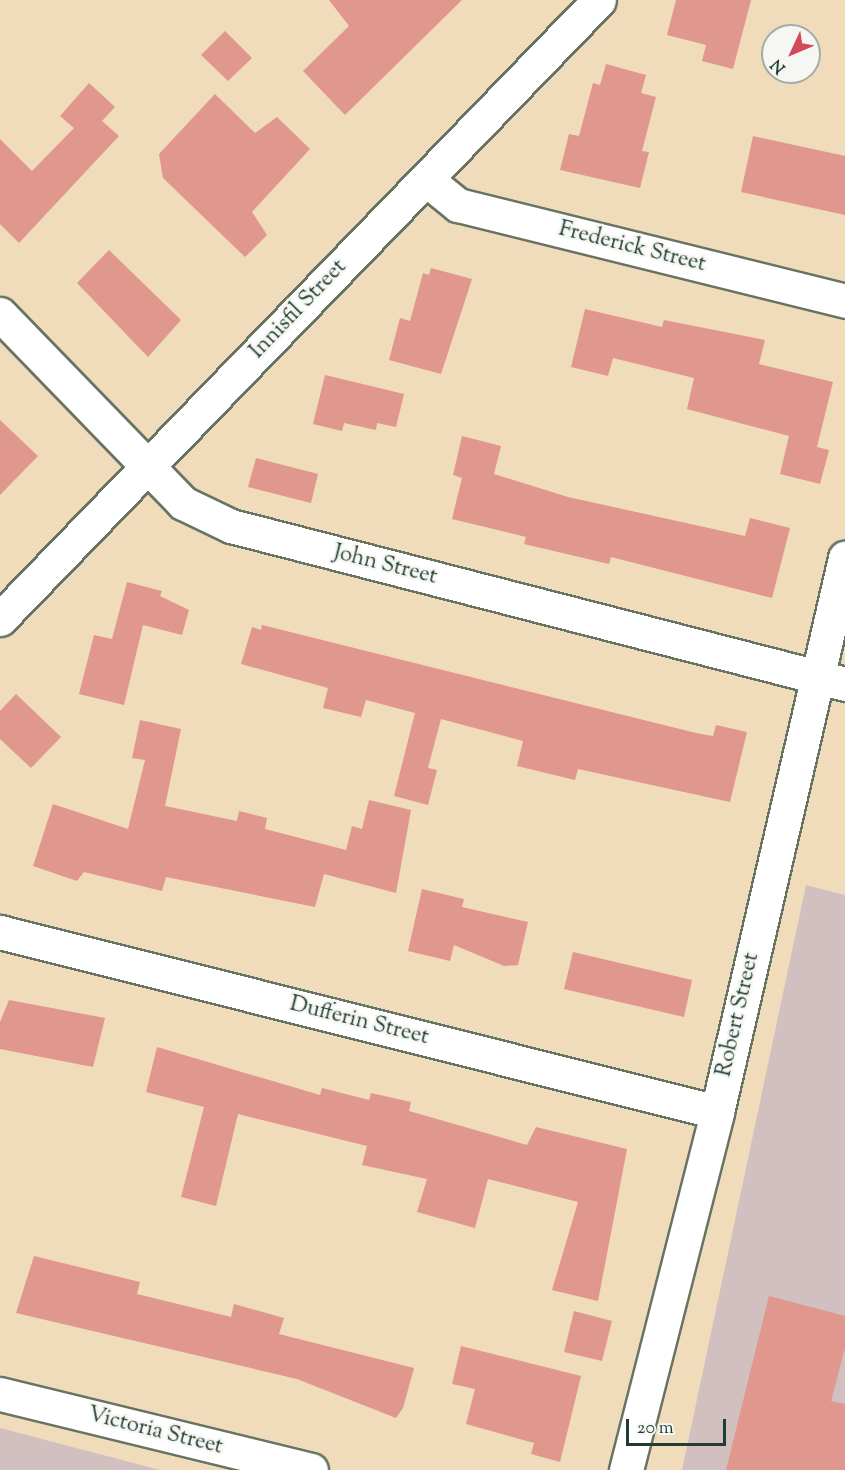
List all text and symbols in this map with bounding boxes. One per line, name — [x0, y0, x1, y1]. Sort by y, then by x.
north arrow — [761, 24, 821, 84]
text: N — [766, 53, 792, 78]
street label: Frederick Street — [556, 217, 708, 279]
street label: Innisfil Street — [245, 255, 353, 365]
street label: John Street — [331, 540, 439, 592]
street label: Robert Street — [712, 950, 766, 1080]
street label: Dufferin Street — [287, 992, 431, 1052]
street label: Victoria Street — [85, 1402, 225, 1462]
scale bar — [629, 1407, 730, 1445]
text: 20 m — [637, 1416, 674, 1442]

